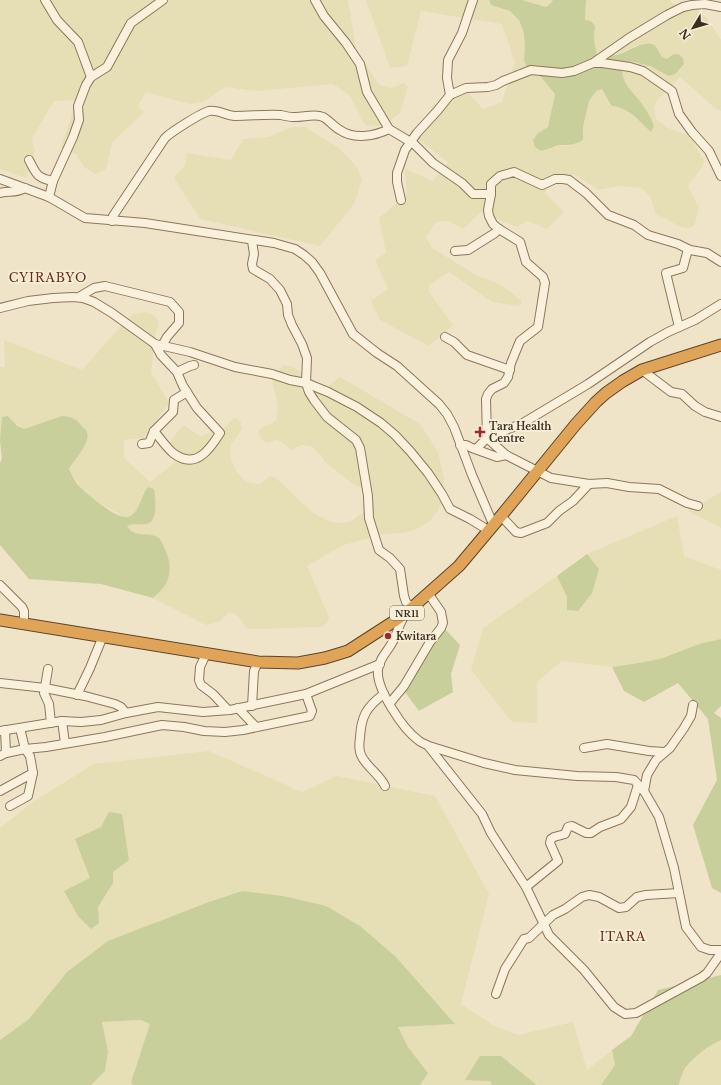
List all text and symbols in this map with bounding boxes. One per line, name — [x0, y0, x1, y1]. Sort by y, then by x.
north arrow — [673, 8, 713, 48]
text: N — [676, 25, 694, 43]
district label: CYIRABYO — [9, 270, 87, 285]
place label: Tara Health Centre — [489, 420, 552, 445]
marker: Tara Health Centre — [474, 426, 486, 438]
road number: NR11 — [390, 606, 424, 620]
place label: Kwitara — [396, 630, 437, 643]
marker: Kwitara — [383, 631, 393, 641]
district label: ITARA — [600, 929, 646, 944]

